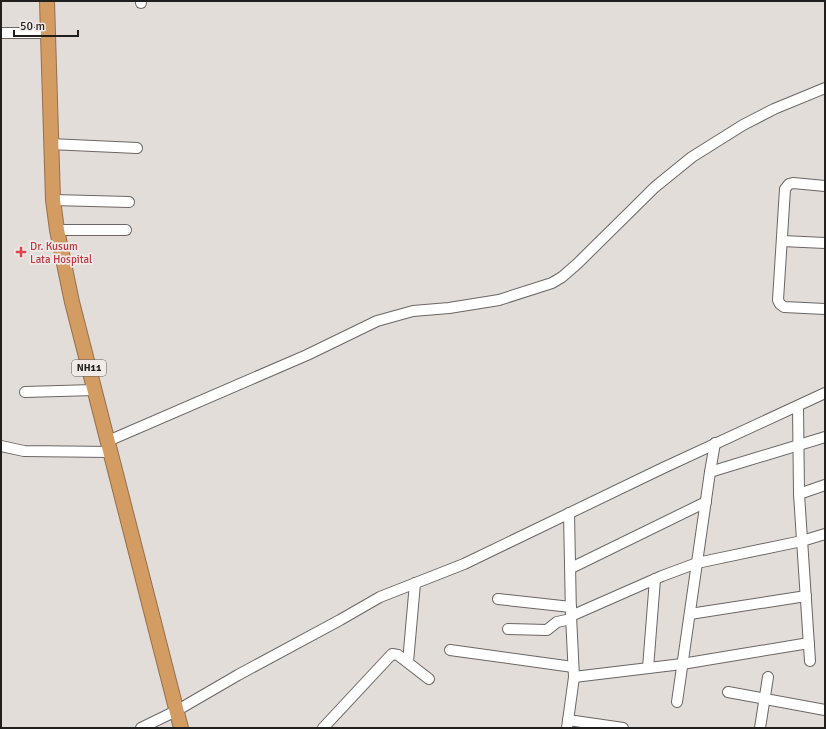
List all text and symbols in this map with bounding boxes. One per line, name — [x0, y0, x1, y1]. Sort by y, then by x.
scale bar — [14, 12, 78, 38]
text: 50 m — [20, 19, 45, 34]
place label: Dr. Kusum Lata Hospital — [30, 240, 92, 266]
marker: Dr. Kusum Lata Hospital — [15, 246, 27, 258]
road number: NH11 — [72, 360, 106, 376]

